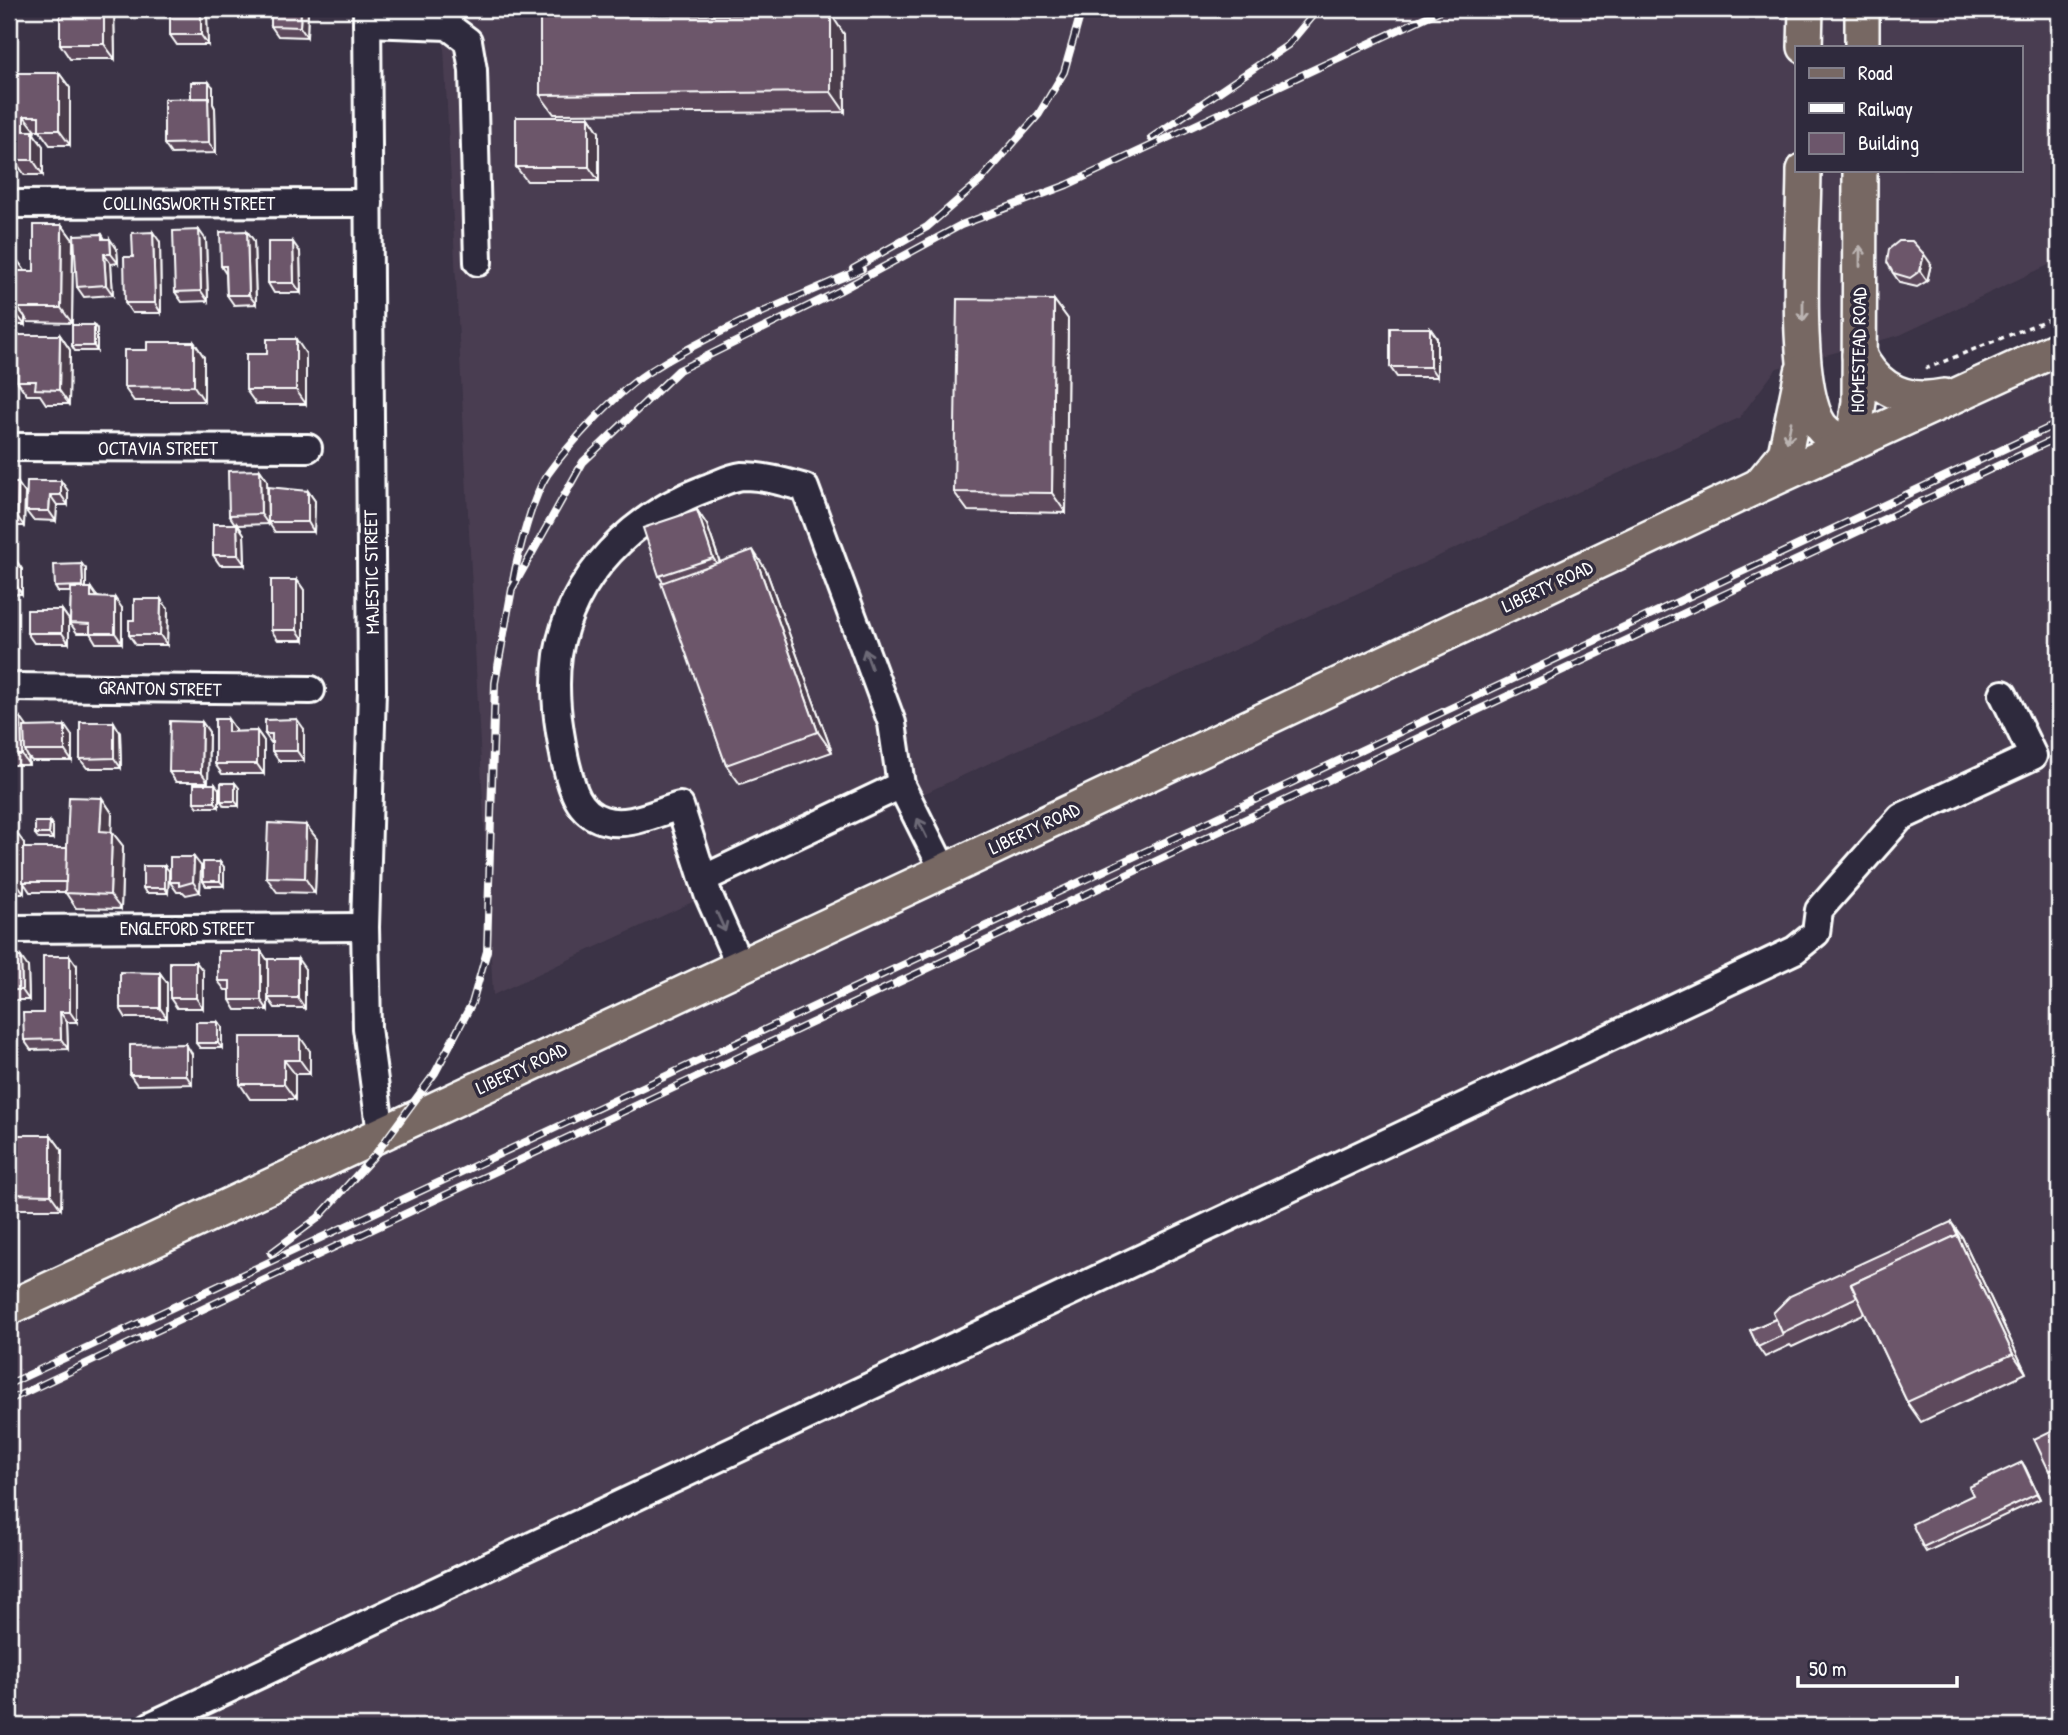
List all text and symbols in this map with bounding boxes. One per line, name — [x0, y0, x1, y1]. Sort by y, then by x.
legend — [1795, 46, 2022, 172]
text: Road — [1858, 58, 1892, 87]
text: Railway — [1858, 94, 1913, 123]
text: Building — [1858, 128, 1919, 157]
street label: COLLINGSWORTH STREET — [103, 190, 276, 216]
one-way arrow — [1853, 245, 1867, 268]
street label: HOMESTEAD ROAD — [1844, 287, 1872, 413]
one-way arrow — [1796, 300, 1810, 323]
one-way arrow — [1781, 420, 1795, 443]
street label: OCTAVIA STREET — [98, 435, 219, 461]
street label: MAJESTIC STREET — [357, 508, 385, 635]
street label: LIBERTY ROAD — [1497, 554, 1597, 618]
one-way arrow — [861, 648, 873, 670]
street label: GRANTON STREET — [98, 674, 223, 702]
street label: LIBERTY ROAD — [984, 796, 1084, 860]
one-way arrow — [915, 818, 929, 839]
one-way arrow — [715, 911, 728, 933]
street label: ENGLEFORD STREET — [120, 915, 255, 941]
street label: LIBERTY ROAD — [471, 1036, 571, 1100]
scale bar — [1798, 1644, 1958, 1688]
text: 50 m — [1809, 1654, 1846, 1683]

